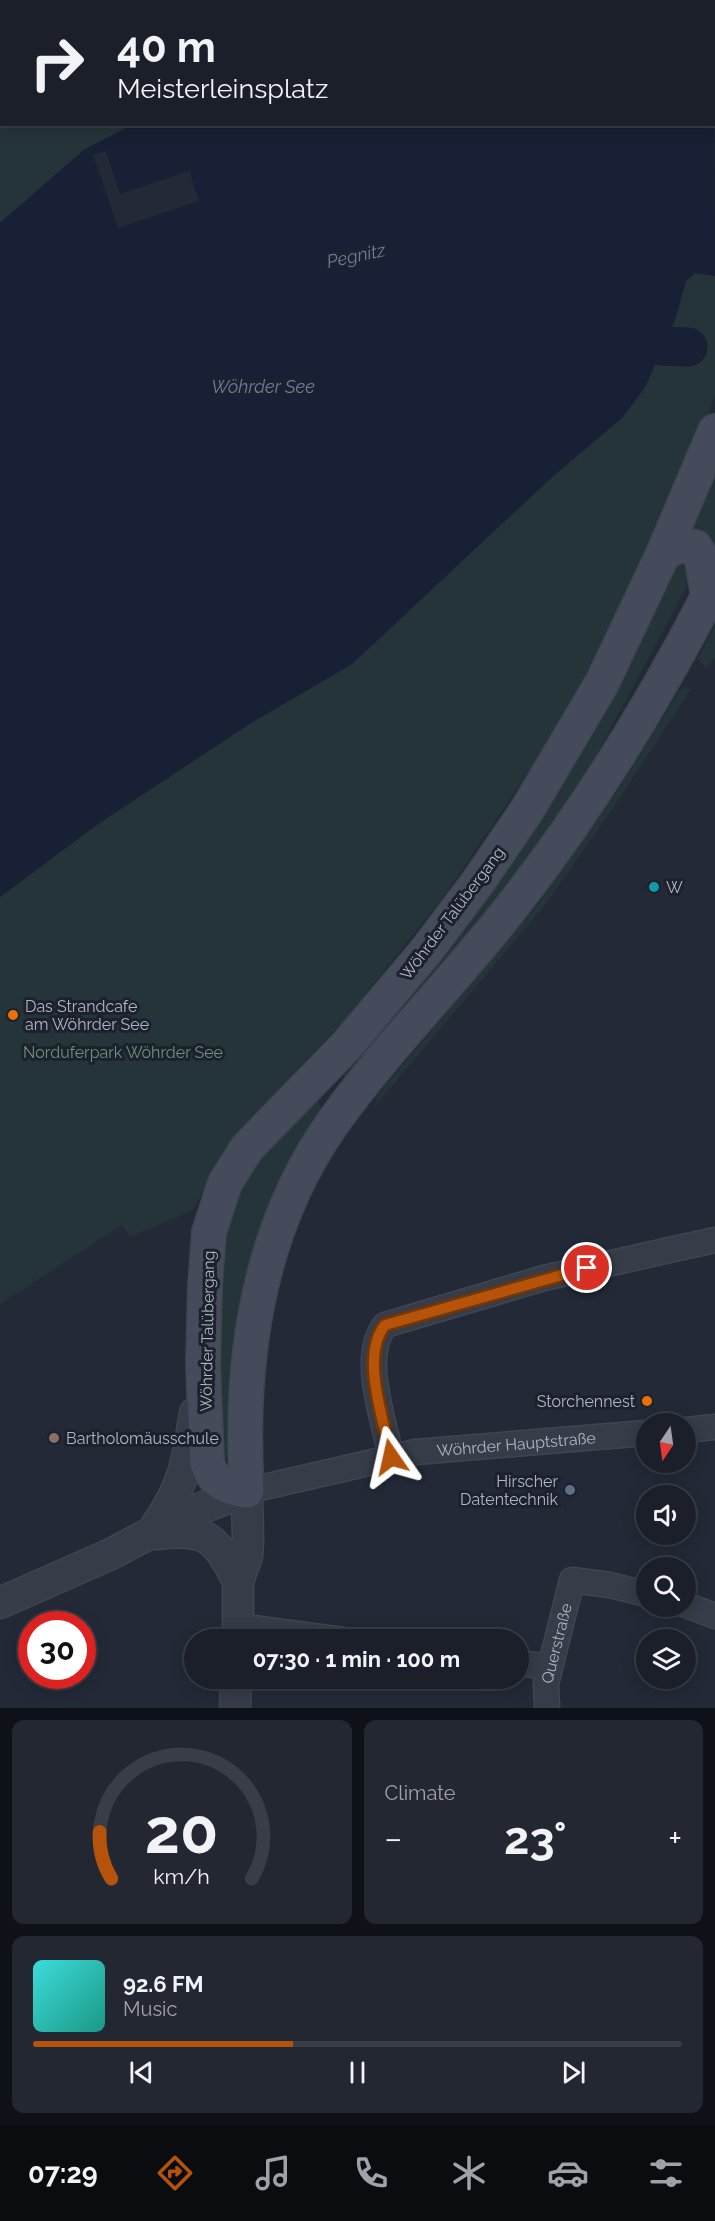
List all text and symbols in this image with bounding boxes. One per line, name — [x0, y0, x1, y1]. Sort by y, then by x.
text: 40 m — [117, 23, 216, 72]
icon: right — [18, 24, 96, 102]
text: Meisterleinsplatz — [117, 73, 328, 104]
water label: Pegnitz — [325, 239, 388, 272]
water label: Wöhrder See — [211, 376, 315, 397]
street label: Wöhrder Talübergang — [396, 843, 509, 983]
place label: W — [666, 878, 683, 897]
marker: W — [647, 880, 661, 894]
place label: Das Strandcafe am Wöhrder See — [25, 997, 149, 1034]
marker: Das Strandcafe am Wöhrder See — [6, 1008, 20, 1022]
park label: Norduferpark Wöhrder See — [23, 1043, 223, 1062]
pin — [561, 1242, 612, 1293]
street label: Wöhrder Talübergang — [197, 1250, 218, 1412]
icon: arrive — [570, 1251, 603, 1284]
place label: Storchennest — [537, 1392, 636, 1411]
marker: Storchennest — [640, 1394, 654, 1408]
north arrow — [636, 1413, 696, 1473]
map controls — [636, 1413, 696, 1689]
position arrow — [359, 1425, 423, 1489]
street label: Wöhrder Hauptstraße — [436, 1428, 596, 1460]
place label: Bartholomäusschule — [66, 1429, 219, 1448]
marker: Bartholomäusschule — [47, 1431, 61, 1445]
place label: Hirscher Datentechnik — [460, 1472, 559, 1509]
marker: Hirscher Datentechnik — [563, 1483, 577, 1497]
button: sound — [636, 1485, 696, 1545]
button: search — [636, 1557, 696, 1617]
street label: Querstraße — [537, 1601, 576, 1686]
speed limit sign: 30 — [18, 1611, 96, 1689]
button: layers — [636, 1629, 696, 1689]
text: 07:30 · 1 min · 100 m — [253, 1646, 460, 1672]
text: Climate — [385, 1781, 456, 1805]
text: 20 — [145, 1794, 218, 1868]
text: 23° — [504, 1812, 567, 1865]
text: − — [385, 1819, 402, 1858]
text: + — [668, 1819, 682, 1858]
text: km/h — [153, 1864, 210, 1889]
text: 92.6 FM — [123, 1971, 204, 1997]
text: Music — [123, 1997, 177, 2021]
icon: previous — [125, 2056, 158, 2089]
icon: pause — [341, 2056, 374, 2089]
icon: next — [557, 2056, 590, 2089]
icon: directions — [154, 2152, 196, 2194]
icon: music — [252, 2152, 294, 2194]
icon: phone — [350, 2152, 392, 2194]
icon: climate — [448, 2152, 490, 2194]
icon: car — [547, 2152, 589, 2194]
icon: filters — [645, 2152, 687, 2194]
text: 07:29 — [28, 2158, 98, 2189]

